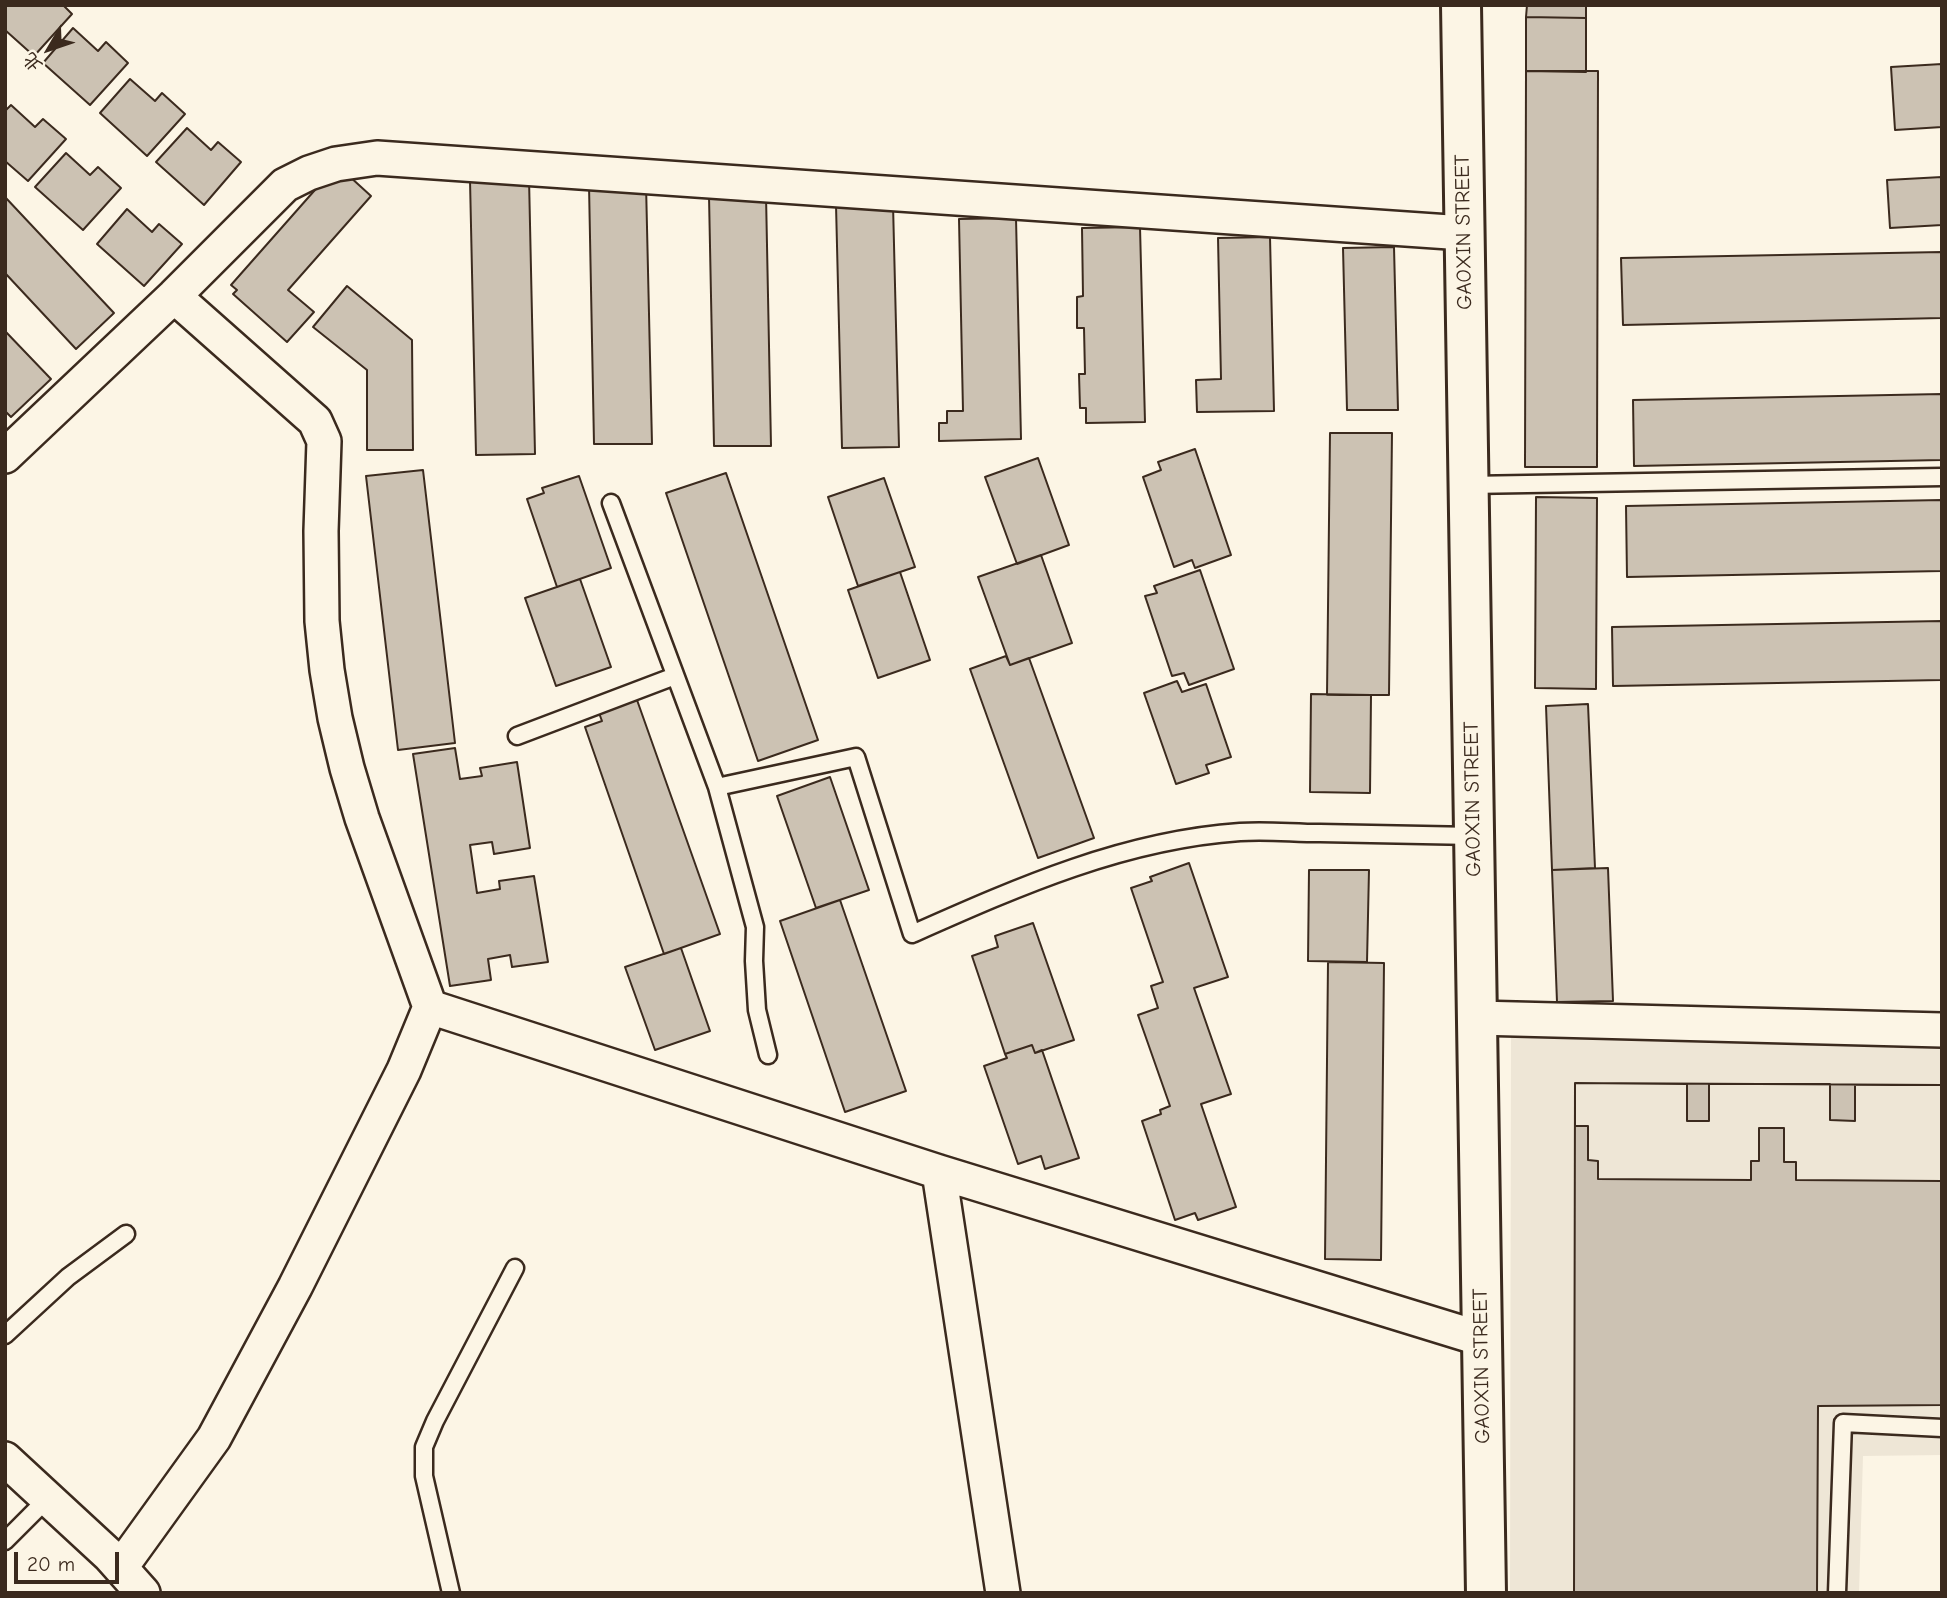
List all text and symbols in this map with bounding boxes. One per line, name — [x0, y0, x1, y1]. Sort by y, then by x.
north arrow — [14, 14, 84, 84]
text: 北 — [18, 48, 47, 77]
street label: GAOXIN STREET — [1450, 154, 1478, 310]
street label: GAOXIN STREET — [1459, 721, 1487, 877]
street label: GAOXIN STREET — [1468, 1288, 1496, 1444]
scale bar — [18, 1538, 122, 1582]
text: 20 m — [27, 1552, 75, 1576]

